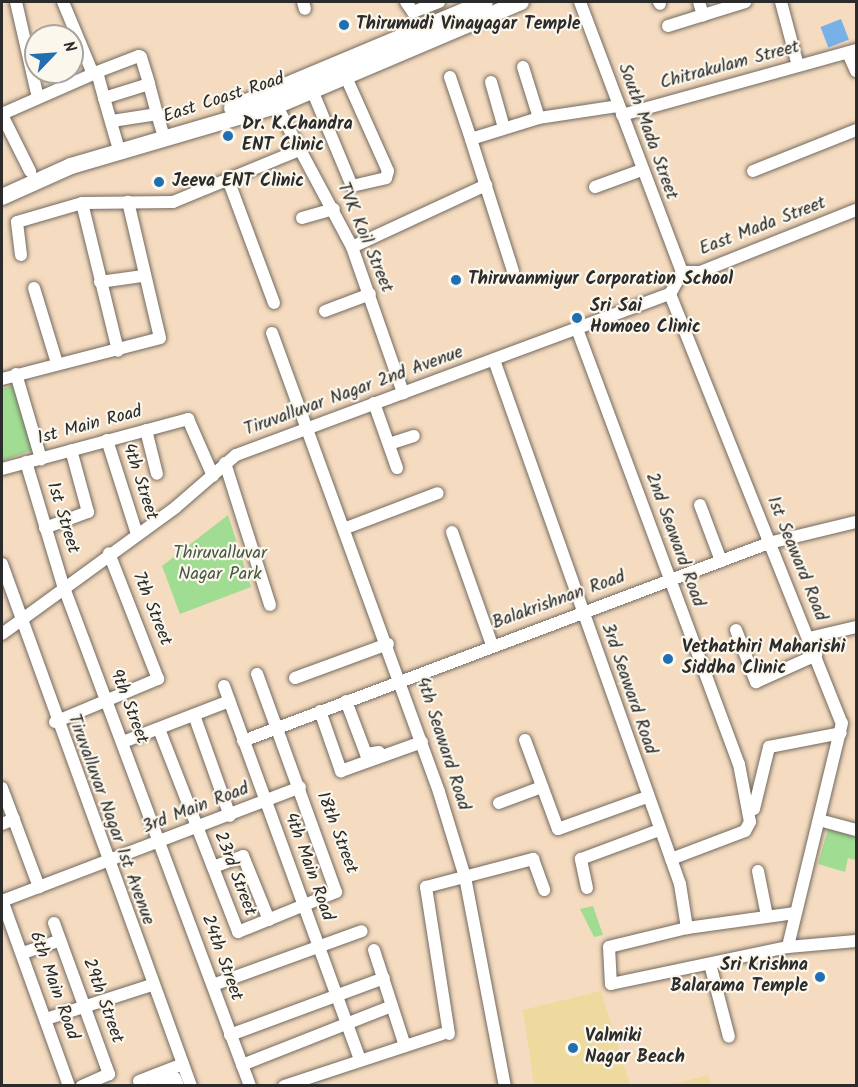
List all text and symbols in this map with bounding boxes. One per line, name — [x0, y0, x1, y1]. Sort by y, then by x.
place label: Thirumudi Vinayagar Temple — [356, 14, 580, 36]
marker: Thirumudi Vinayagar Temple — [337, 18, 351, 32]
north arrow — [24, 24, 84, 84]
text: N — [55, 37, 82, 57]
street label: Chitrakulam Street — [658, 37, 802, 95]
street label: South Mada Street — [612, 61, 682, 203]
street label: East Coast Road — [161, 69, 287, 129]
place label: Dr. K.Chandra ENT Clinic — [242, 115, 353, 158]
marker: Dr. K.Chandra ENT Clinic — [219, 127, 237, 145]
place label: Jeeva ENT Clinic — [172, 171, 304, 193]
marker: Jeeva ENT Clinic — [150, 173, 168, 191]
street label: TVK Koil Street — [331, 180, 397, 296]
street label: East Mada Street — [697, 193, 829, 261]
place label: Thiruvanmiyur Corporation School — [468, 269, 733, 291]
marker: Thiruvanmiyur Corporation School — [449, 273, 463, 287]
place label: Sri Sai Homoeo Clinic — [590, 297, 701, 340]
marker: Sri Sai Homoeo Clinic — [568, 309, 586, 327]
street label: Tiruvalluvar Nagar 2nd Avenue — [242, 342, 466, 442]
street label: 1st Main Road — [35, 402, 145, 450]
street label: 4th Street — [116, 441, 162, 523]
street label: 2nd Seaward Road — [640, 470, 708, 610]
street label: 1st Street — [41, 480, 83, 556]
street label: 1st Seaward Road — [761, 494, 831, 624]
park label: Thiruvalluvar Nagar Park — [173, 544, 267, 586]
street label: Balakrishnan Road — [490, 567, 628, 635]
street label: 7th Street — [126, 569, 176, 649]
street label: 3rd Seaward Road — [595, 621, 661, 757]
place label: Vethathiri Maharishi Siddha Clinic — [682, 638, 845, 680]
marker: Vethathiri Maharishi Siddha Clinic — [659, 650, 677, 668]
street label: 9th Street — [104, 667, 152, 747]
street label: 4th Seaward Road — [410, 675, 474, 813]
street label: Tiruvalluvar Nagar 1st Avenue — [62, 712, 158, 928]
street label: 3rd Main Road — [140, 779, 252, 839]
street label: 18th Street — [311, 789, 361, 877]
street label: 4th Main Road — [278, 810, 338, 924]
street label: 23rd Street — [208, 829, 260, 919]
street label: 24th Street — [195, 912, 247, 1004]
street label: 6th Main Road — [23, 929, 83, 1043]
street label: 29th Street — [77, 956, 127, 1046]
place label: Sri Krishna Balarama Temple — [670, 956, 808, 998]
marker: Sri Krishna Balarama Temple — [813, 970, 827, 984]
place label: Valmiki Nagar Beach — [585, 1027, 685, 1070]
marker: Valmiki Nagar Beach — [566, 1041, 580, 1055]

